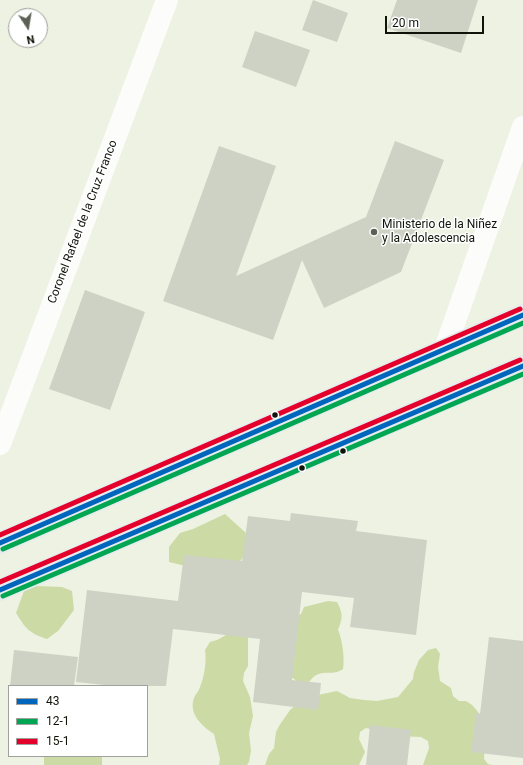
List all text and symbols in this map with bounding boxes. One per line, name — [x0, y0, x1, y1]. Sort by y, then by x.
north arrow — [8, 8, 48, 48]
scale bar — [387, 8, 486, 34]
text: 20 m — [392, 16, 419, 30]
text: N — [25, 32, 36, 46]
street label: Coronel Rafael de la Cruz Franco — [45, 138, 121, 306]
place label: Ministerio de la Niñez y la Adolescencia — [382, 218, 497, 246]
marker: Ministerio de la Niñez y la Adolescencia — [369, 227, 379, 237]
unlabelled marker — [270, 410, 280, 420]
unlabelled marker — [338, 446, 348, 456]
unlabelled marker — [297, 463, 307, 473]
legend — [8, 685, 148, 757]
text: 43 — [46, 694, 60, 708]
text: 12-1 — [46, 714, 70, 728]
text: 15-1 — [46, 734, 70, 748]

